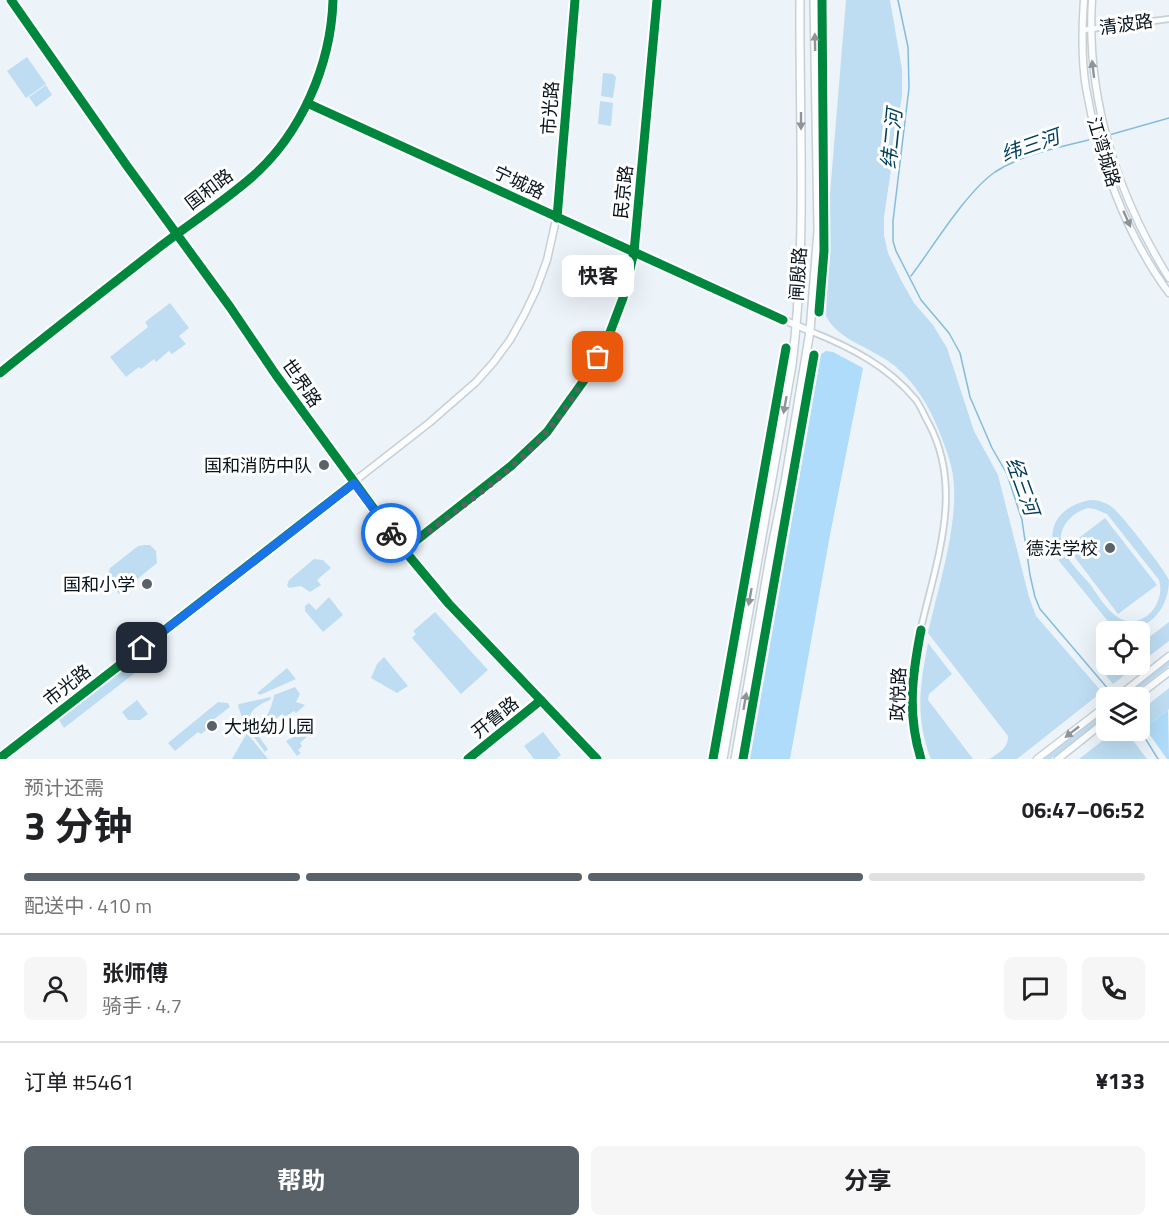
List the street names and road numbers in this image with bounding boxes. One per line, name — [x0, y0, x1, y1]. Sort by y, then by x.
street label: 清波路 — [1097, 7, 1155, 41]
street label: 市光路 — [535, 80, 565, 136]
street label: 江湾城路 — [1081, 114, 1127, 190]
street label: 宁城路 — [489, 158, 549, 206]
street label: 国和路 — [179, 162, 239, 216]
street label: 民京路 — [607, 164, 639, 220]
street label: 闸殷路 — [783, 246, 813, 302]
street label: 世界路 — [275, 353, 329, 413]
street label: 市光路 — [37, 658, 97, 712]
street label: 政悦路 — [884, 667, 912, 721]
street label: 开鲁路 — [466, 690, 524, 744]

